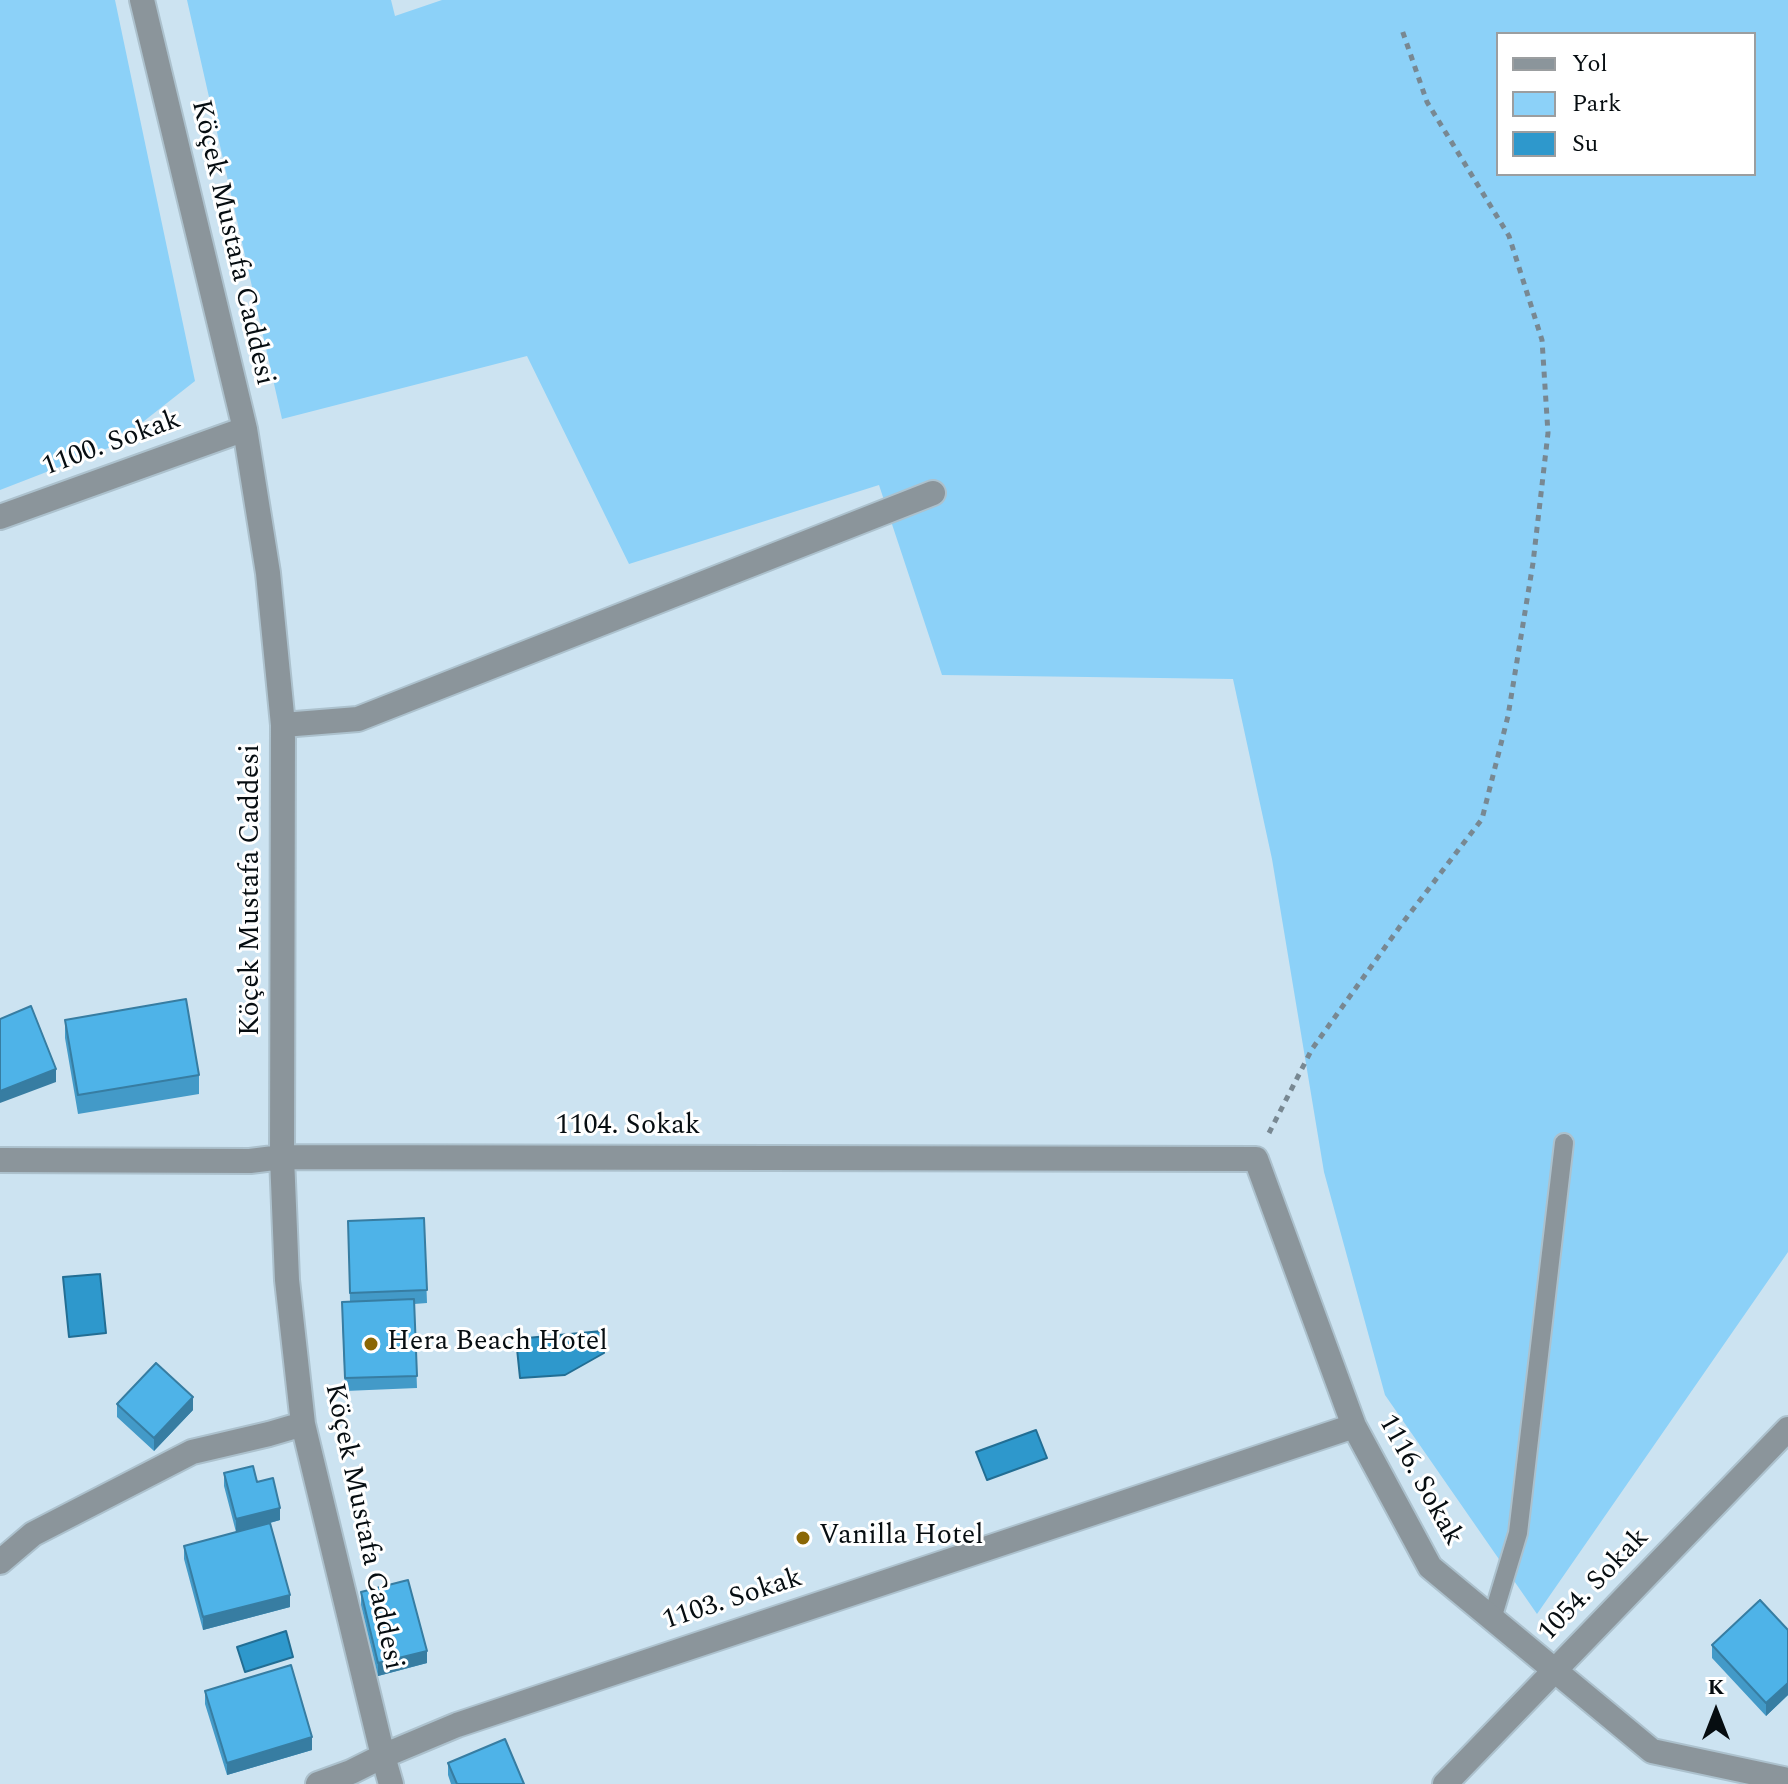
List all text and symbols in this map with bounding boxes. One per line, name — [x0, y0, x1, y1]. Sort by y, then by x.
legend — [1496, 32, 1756, 176]
text: Yol — [1572, 46, 1608, 82]
text: Park — [1572, 86, 1622, 122]
street label: Köçek Mustafa Caddesi — [182, 97, 280, 389]
text: Su — [1572, 126, 1598, 162]
street label: 1100. Sokak — [38, 404, 186, 486]
street label: Köçek Mustafa Caddesi — [236, 744, 270, 1036]
street label: 1104. Sokak — [556, 1111, 700, 1145]
place label: Hera Beach Hotel — [387, 1327, 608, 1361]
marker: Hera Beach Hotel — [362, 1335, 380, 1353]
street label: Köçek Mustafa Caddesi — [315, 1381, 409, 1673]
street label: 1116. Sokak — [1369, 1409, 1469, 1553]
place label: Vanilla Hotel — [819, 1521, 984, 1555]
street label: 1054. Sokak — [1533, 1522, 1657, 1650]
marker: Vanilla Hotel — [794, 1529, 812, 1547]
street label: 1103. Sokak — [659, 1563, 807, 1639]
text: K — [1707, 1671, 1725, 1704]
north arrow — [1676, 1672, 1756, 1752]

